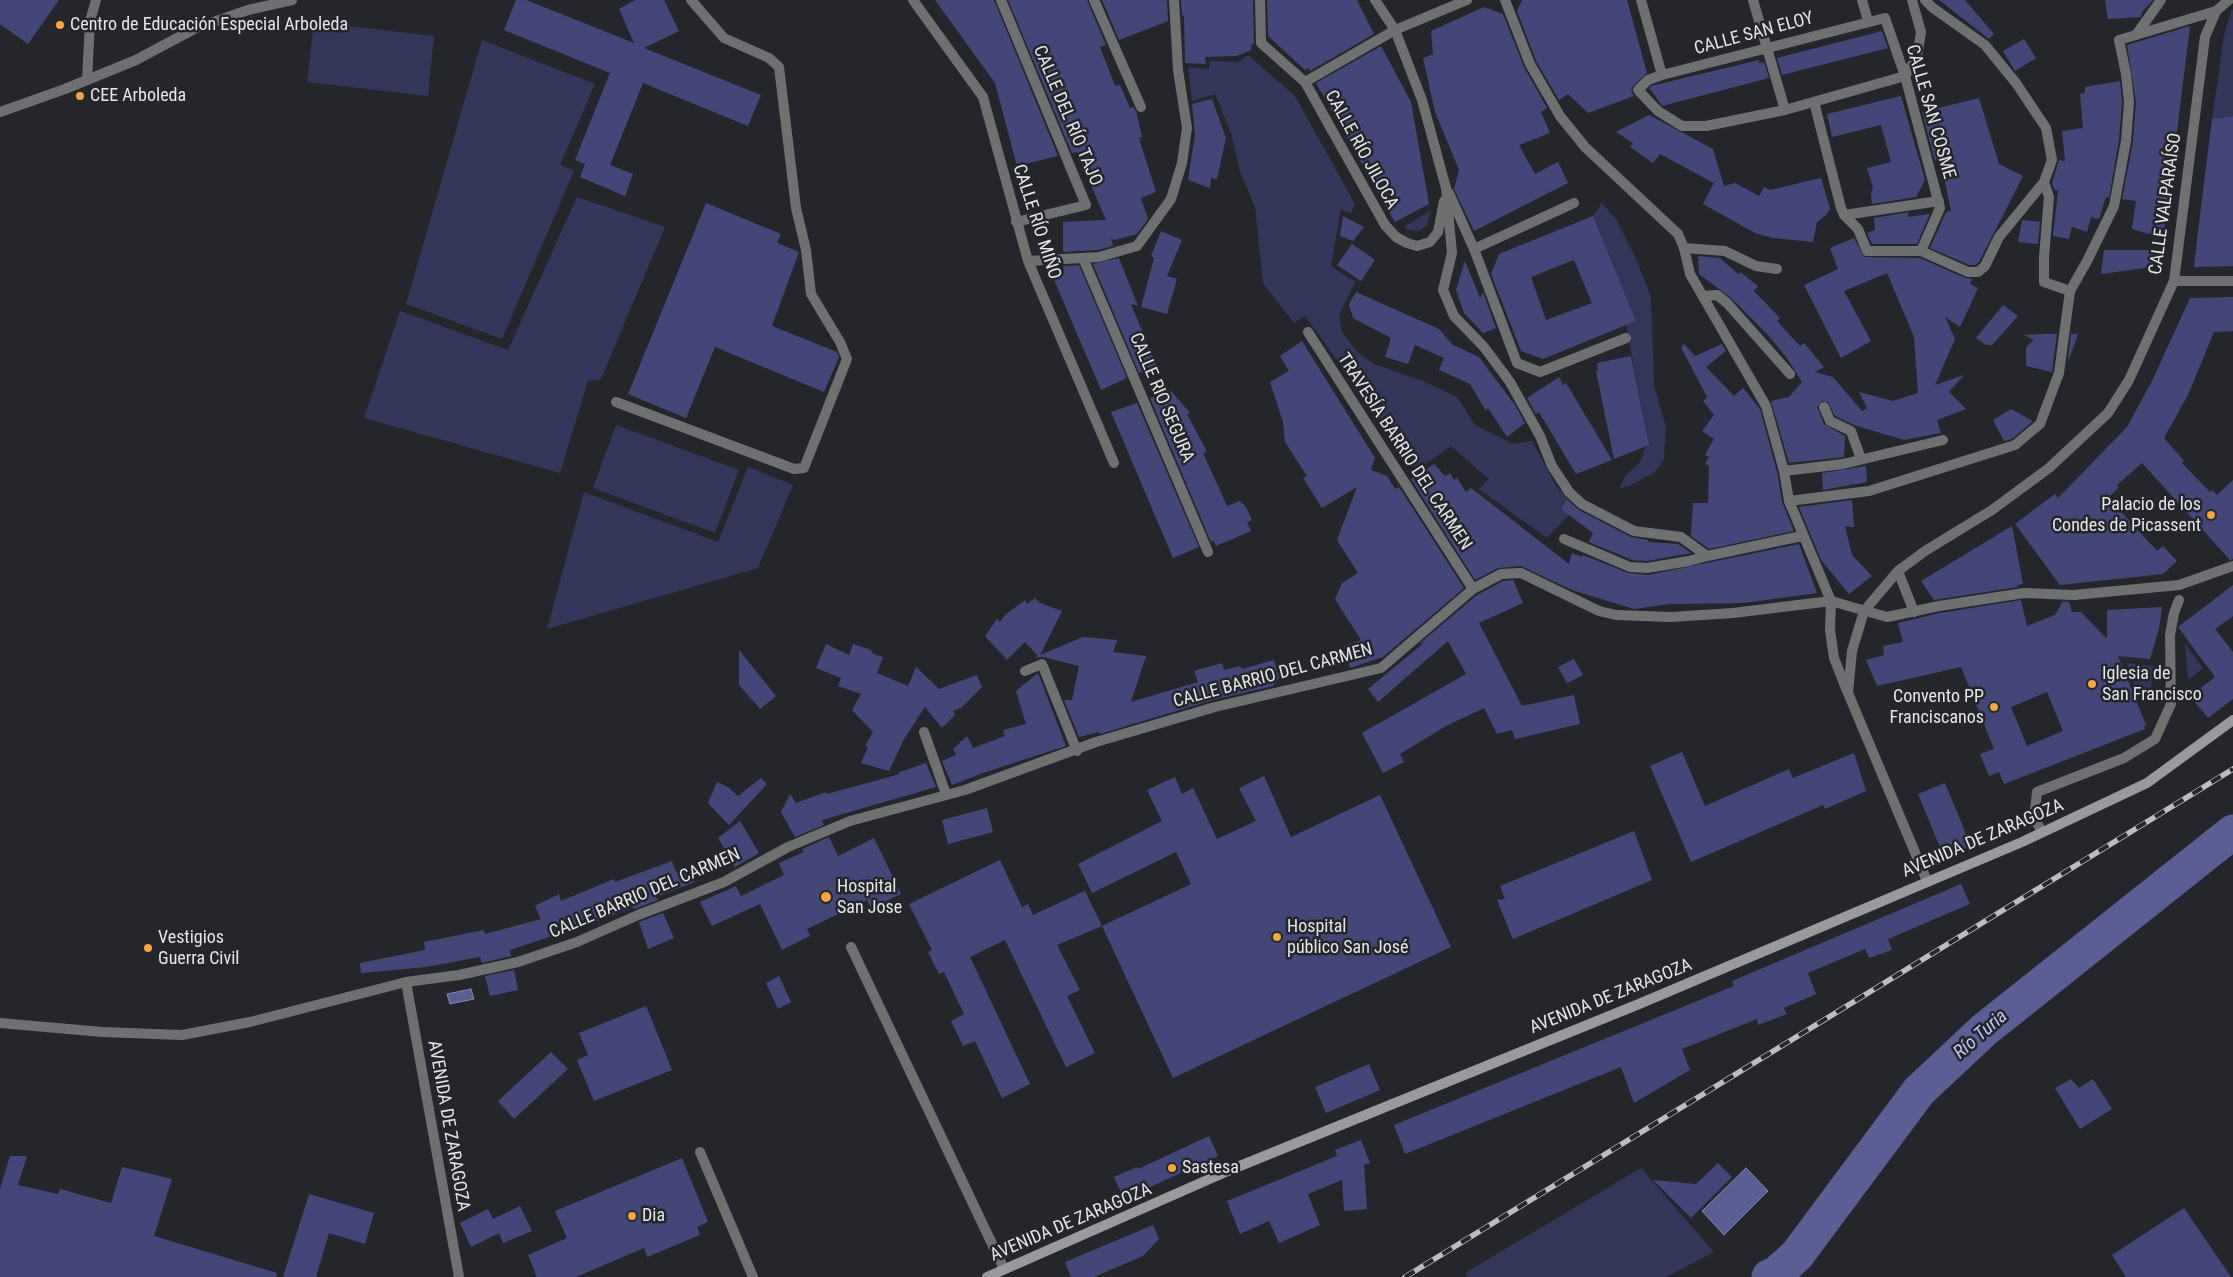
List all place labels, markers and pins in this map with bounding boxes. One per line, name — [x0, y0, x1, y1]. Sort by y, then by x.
place label: Centro de Educación Especial Arboleda — [70, 14, 348, 36]
marker: Centro de Educación Especial Arboleda — [54, 19, 66, 31]
place label: CEE Arboleda — [90, 85, 186, 107]
marker: CEE Arboleda — [74, 90, 86, 102]
place label: Palacio de los Condes de Picassent — [2052, 494, 2201, 536]
marker: Palacio de los Condes de Picassent — [2205, 509, 2217, 521]
place label: Iglesia de San Francisco — [2102, 663, 2202, 706]
marker: Iglesia de San Francisco — [2086, 678, 2098, 690]
place label: Convento PP Franciscanos — [1890, 686, 1984, 729]
marker: Convento PP Franciscanos — [1988, 701, 2000, 713]
place label: Hospital San Jose — [837, 876, 902, 919]
marker: Hospital San Jose — [819, 890, 833, 904]
place label: Hospital público San José — [1287, 916, 1408, 959]
place label: Vestigios Guerra Civil — [158, 927, 239, 970]
marker: Hospital público San José — [1271, 931, 1283, 943]
marker: Vestigios Guerra Civil — [142, 942, 154, 954]
place label: Sastesa — [1182, 1157, 1239, 1179]
marker: Sastesa — [1166, 1162, 1178, 1174]
place label: Dia — [642, 1205, 665, 1227]
marker: Dia — [626, 1210, 638, 1222]

